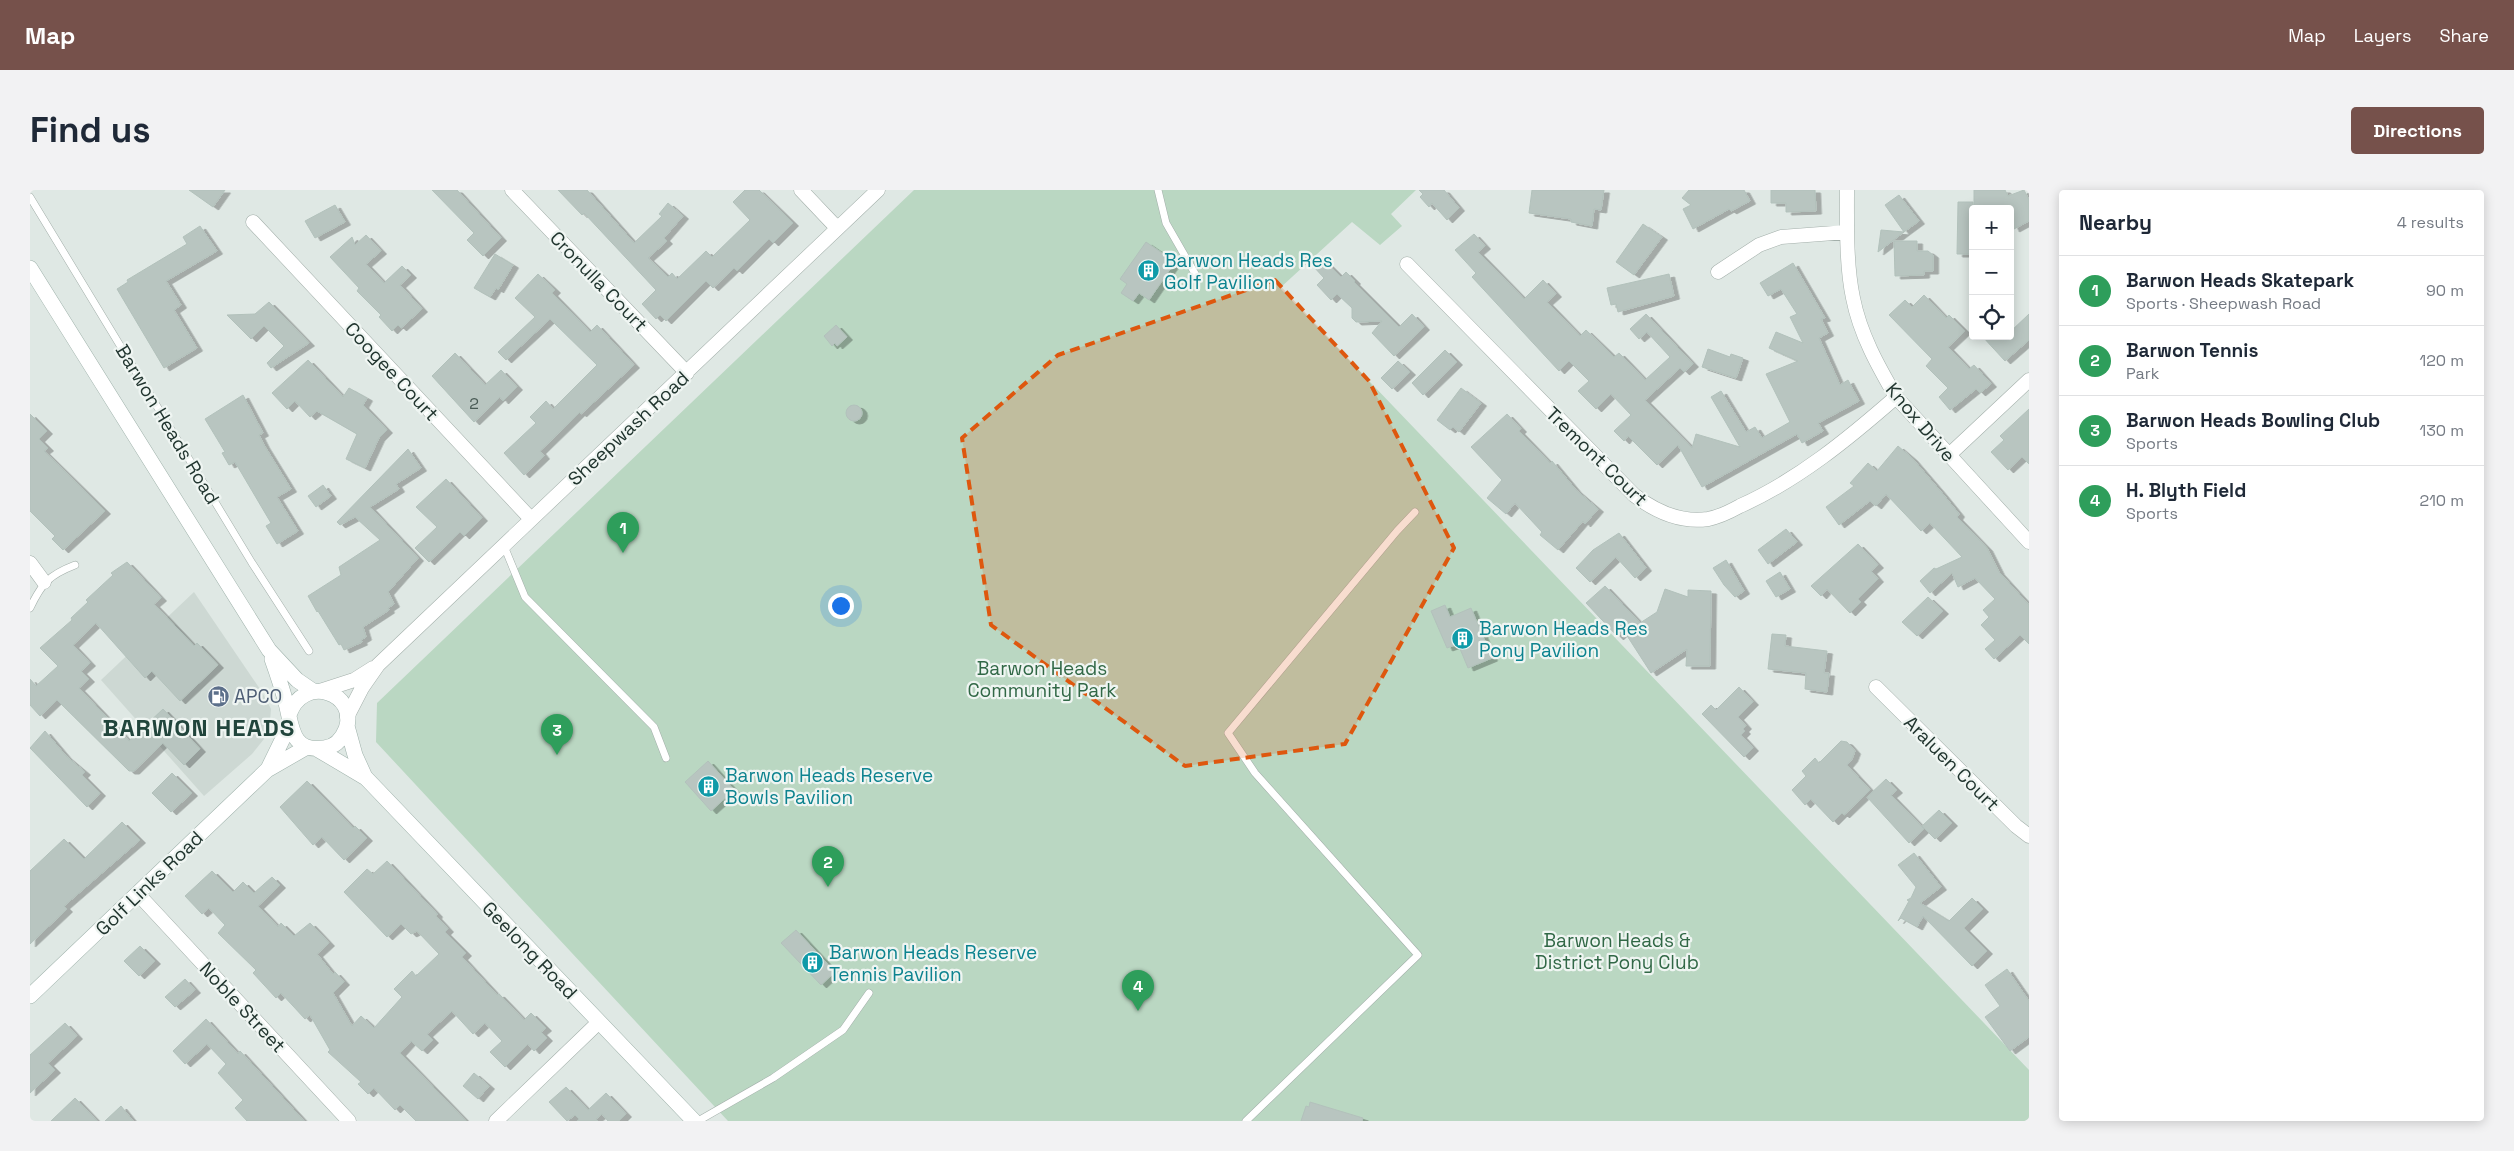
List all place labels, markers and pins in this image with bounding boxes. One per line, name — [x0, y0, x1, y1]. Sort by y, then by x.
place label: Barwon Heads Res Golf Pavilion — [1164, 248, 1333, 295]
building icon: Barwon Heads Res Golf Pavilion — [1136, 259, 1160, 283]
pin: 1 — [607, 512, 639, 553]
place label: Barwon Heads Res Pony Pavilion — [1479, 616, 1648, 663]
building icon: Barwon Heads Res Pony Pavilion — [1451, 627, 1475, 651]
fuel station icon: APCO — [206, 684, 230, 708]
place label: APCO — [234, 684, 282, 709]
pin: 3 — [541, 714, 573, 755]
place label: Barwon Heads Reserve Bowls Pavilion — [725, 763, 933, 810]
building icon: Barwon Heads Reserve Bowls Pavilion — [697, 774, 721, 798]
pin: 2 — [812, 846, 844, 887]
place label: Barwon Heads Reserve Tennis Pavilion — [829, 940, 1037, 987]
building icon: Barwon Heads Reserve Tennis Pavilion — [801, 951, 825, 975]
pin: 4 — [1122, 970, 1154, 1011]

